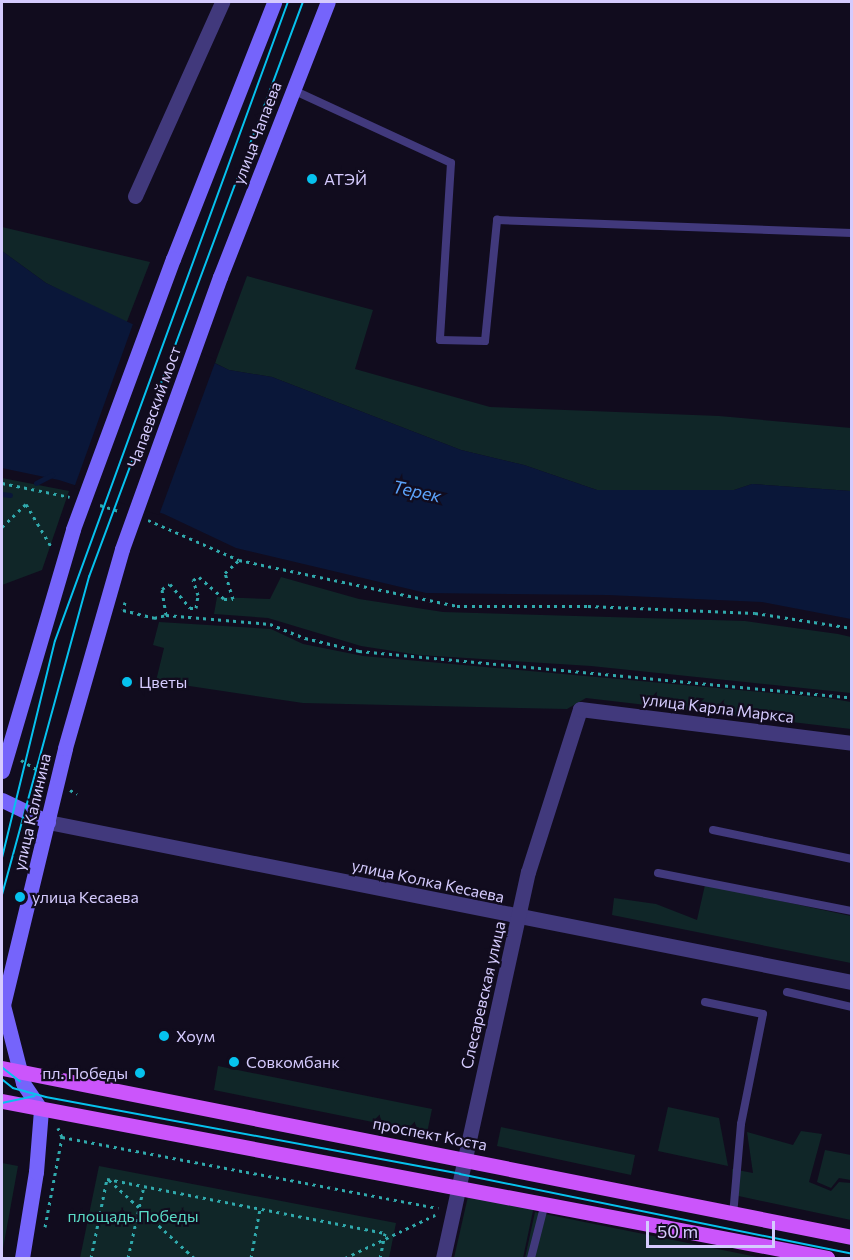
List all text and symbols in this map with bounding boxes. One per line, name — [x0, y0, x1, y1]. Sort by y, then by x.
street label: улица Чапаева — [229, 79, 285, 187]
place label: АТЭЙ — [324, 169, 367, 189]
marker: АТЭЙ — [305, 172, 319, 186]
street label: Чапаевский мост — [123, 344, 185, 470]
water label: Терек — [391, 475, 443, 507]
place label: Цветы — [139, 672, 187, 692]
marker: Цветы — [120, 675, 134, 689]
street label: улица Карла Маркса — [641, 689, 795, 727]
street label: улица Калинина — [9, 751, 55, 873]
street label: улица Колка Кесаева — [350, 855, 506, 907]
place label: улица Кесаева — [32, 887, 139, 907]
marker: улица Кесаева — [13, 890, 27, 904]
street label: Слесаревская улица — [457, 919, 509, 1071]
place label: Хоум — [176, 1026, 215, 1046]
marker: Хоум — [157, 1029, 171, 1043]
place label: Совкомбанк — [246, 1052, 340, 1072]
marker: Совкомбанк — [227, 1055, 241, 1069]
place label: пл. Победы — [42, 1063, 128, 1083]
marker: пл. Победы — [133, 1066, 147, 1080]
street label: проспект Коста — [371, 1113, 489, 1155]
park label: площадь Победы — [67, 1206, 199, 1226]
scale bar — [649, 1209, 778, 1247]
text: 50 m — [657, 1220, 698, 1242]

